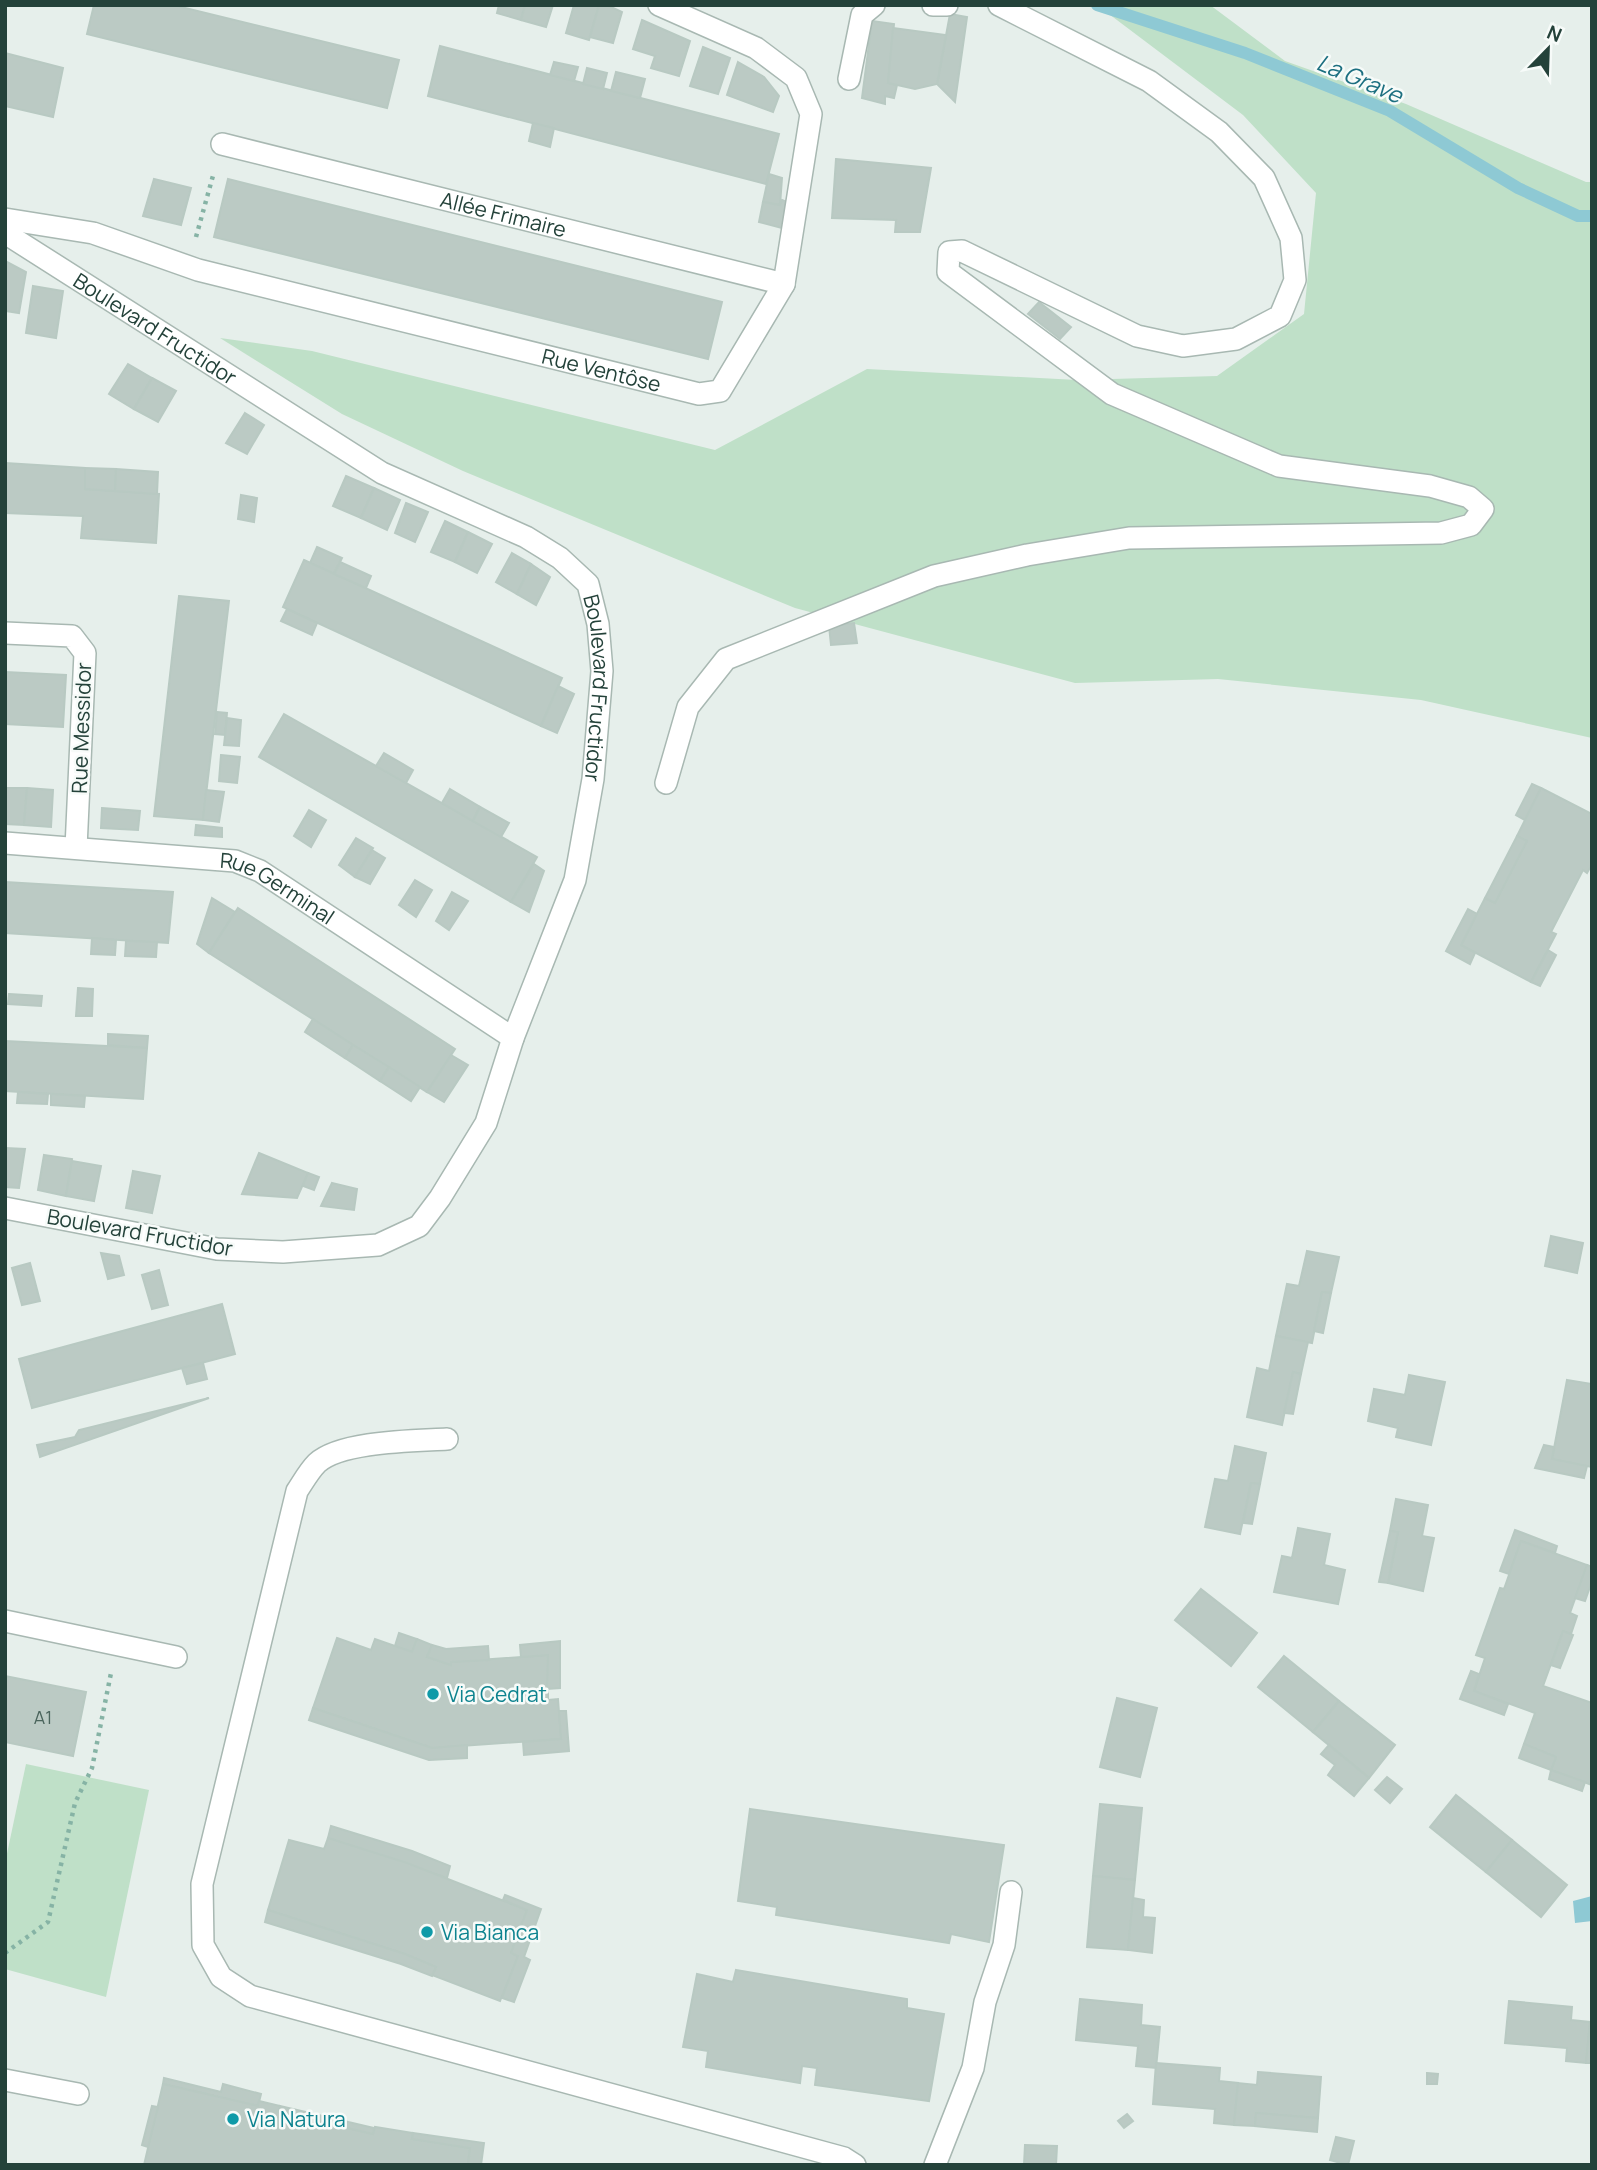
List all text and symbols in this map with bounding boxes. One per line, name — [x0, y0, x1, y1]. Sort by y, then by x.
north arrow — [1513, 14, 1583, 84]
text: N — [1543, 19, 1566, 48]
water label: La Grave — [1312, 46, 1409, 111]
street label: Allée Frimaire — [437, 185, 569, 243]
street label: Boulevard Fructidor — [68, 266, 242, 391]
street label: Rue Ventôse — [539, 342, 664, 398]
street label: Boulevard Fructidor — [577, 591, 616, 783]
street label: Rue Messidor — [65, 661, 97, 794]
street label: Rue Germinal — [219, 846, 340, 930]
street label: Boulevard Fructidor — [45, 1202, 236, 1262]
place label: Via Cedrat — [447, 1680, 547, 1708]
marker: Via Cedrat — [425, 1686, 441, 1702]
house number: A1 — [34, 1705, 52, 1729]
place label: Via Bianca — [441, 1918, 539, 1946]
marker: Via Bianca — [419, 1924, 435, 1940]
place label: Via Natura — [247, 2105, 346, 2133]
marker: Via Natura — [225, 2111, 241, 2127]

